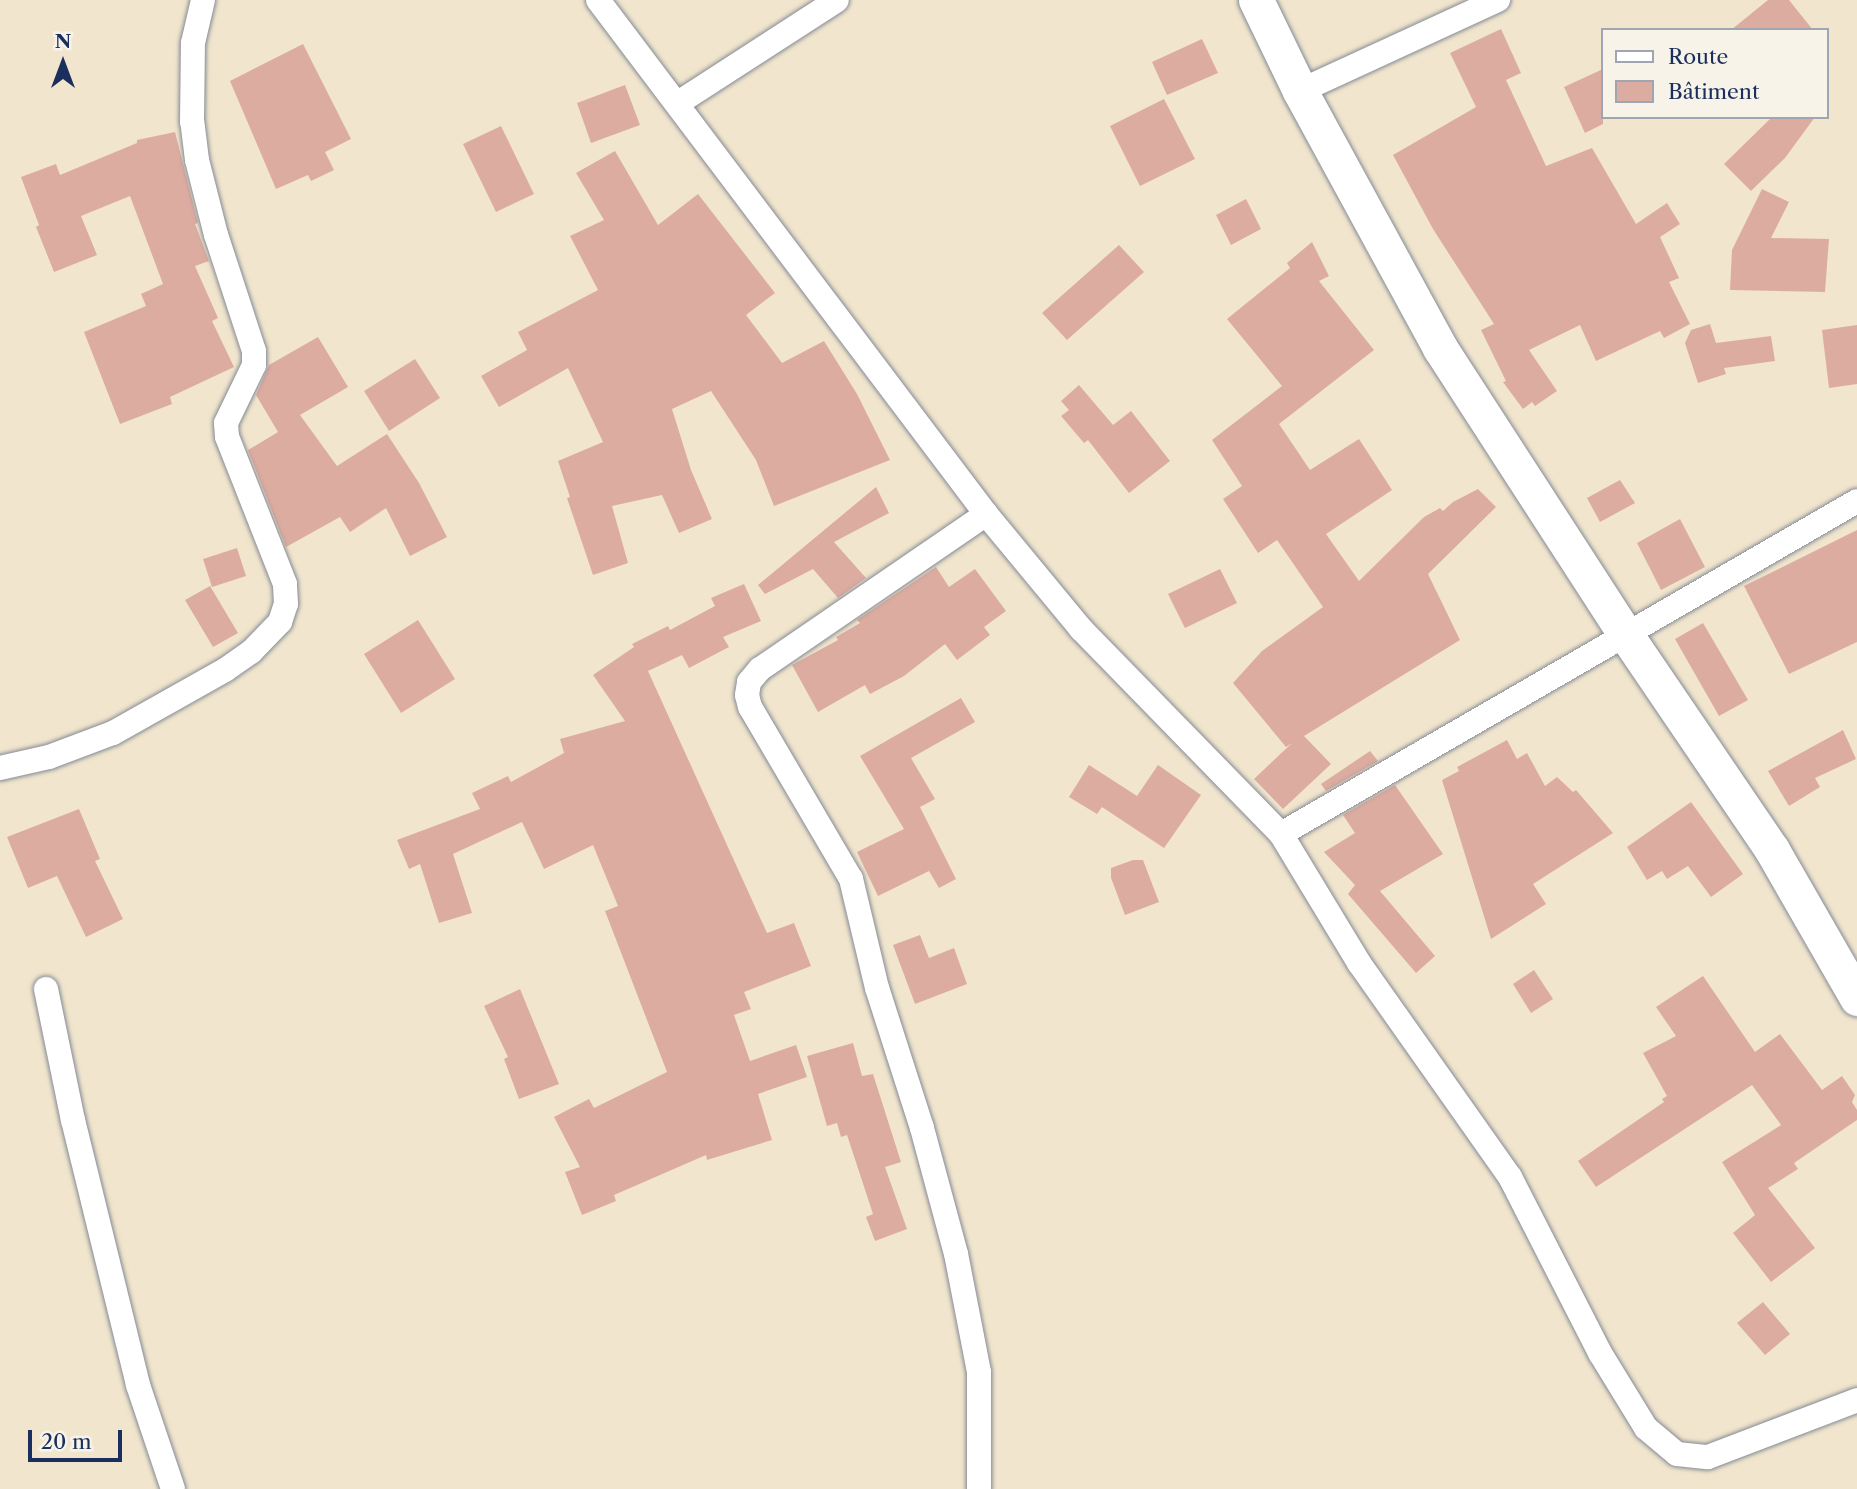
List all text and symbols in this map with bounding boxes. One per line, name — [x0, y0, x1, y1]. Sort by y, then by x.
north arrow — [28, 28, 98, 98]
legend — [1602, 28, 1829, 119]
text: N — [55, 30, 71, 53]
text: Route — [1668, 44, 1728, 69]
text: Bâtiment — [1668, 79, 1759, 104]
scale bar — [32, 1416, 126, 1460]
text: 20 m — [41, 1429, 92, 1454]

